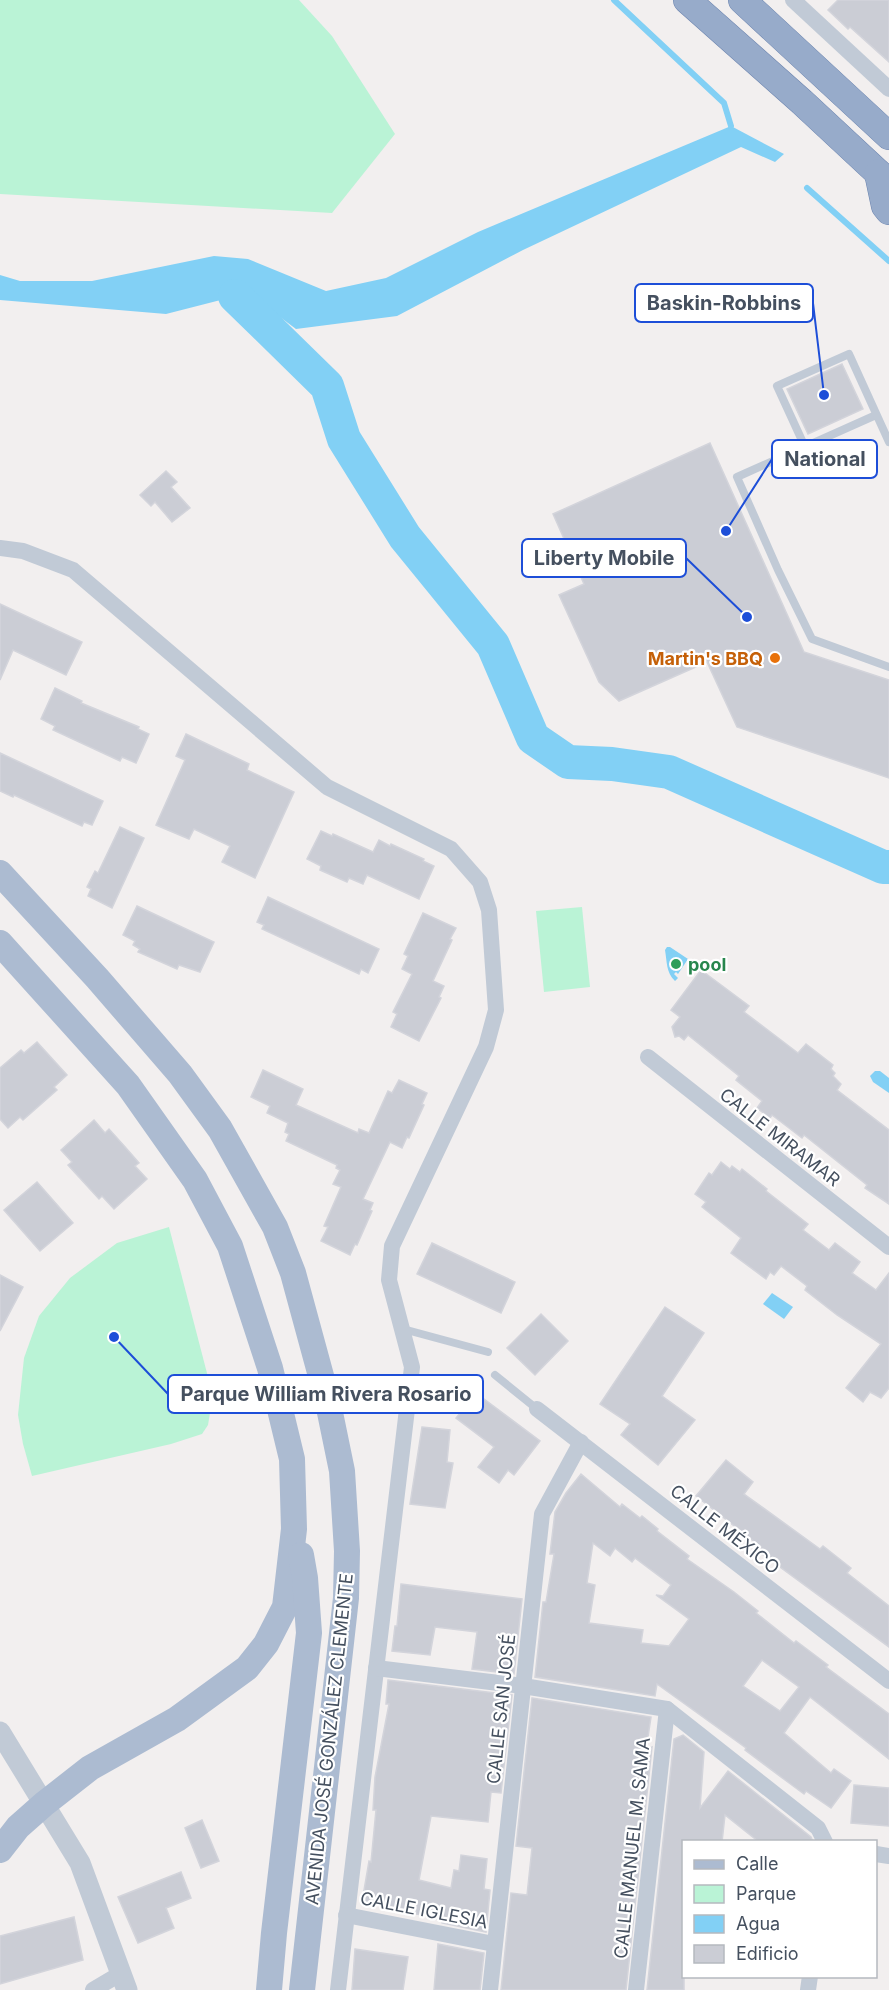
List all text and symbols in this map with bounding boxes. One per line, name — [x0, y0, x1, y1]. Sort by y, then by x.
callout: Baskin-Robbins — [635, 284, 813, 322]
text: Baskin-Robbins — [647, 291, 801, 315]
callout: National — [772, 440, 877, 478]
text: National — [784, 447, 866, 471]
callout: Liberty Mobile — [522, 539, 686, 577]
text: Liberty Mobile — [534, 546, 674, 570]
place label: Martin's BBQ — [648, 648, 763, 669]
marker: Martin's BBQ — [768, 651, 782, 665]
place label: pool — [688, 954, 726, 975]
marker: pool — [669, 957, 683, 971]
street label: CALLE MIRAMAR — [716, 1084, 845, 1191]
callout: Parque William Rivera Rosario — [168, 1375, 483, 1413]
text: Parque William Rivera Rosario — [181, 1382, 471, 1406]
street label: CALLE MÉXICO — [666, 1479, 784, 1578]
street label: AVENIDA JOSÉ GONZÁLEZ CLEMENTE — [300, 1572, 357, 1906]
street label: CALLE SAN JOSÉ — [482, 1633, 519, 1785]
street label: CALLE MANUEL M. SAMA — [610, 1736, 654, 1960]
legend — [682, 1840, 877, 1978]
text: Calle — [736, 1853, 778, 1874]
text: Parque — [736, 1883, 796, 1904]
street label: CALLE IGLESIA — [358, 1887, 490, 1933]
text: Agua — [736, 1913, 780, 1934]
text: Edificio — [736, 1943, 799, 1964]

